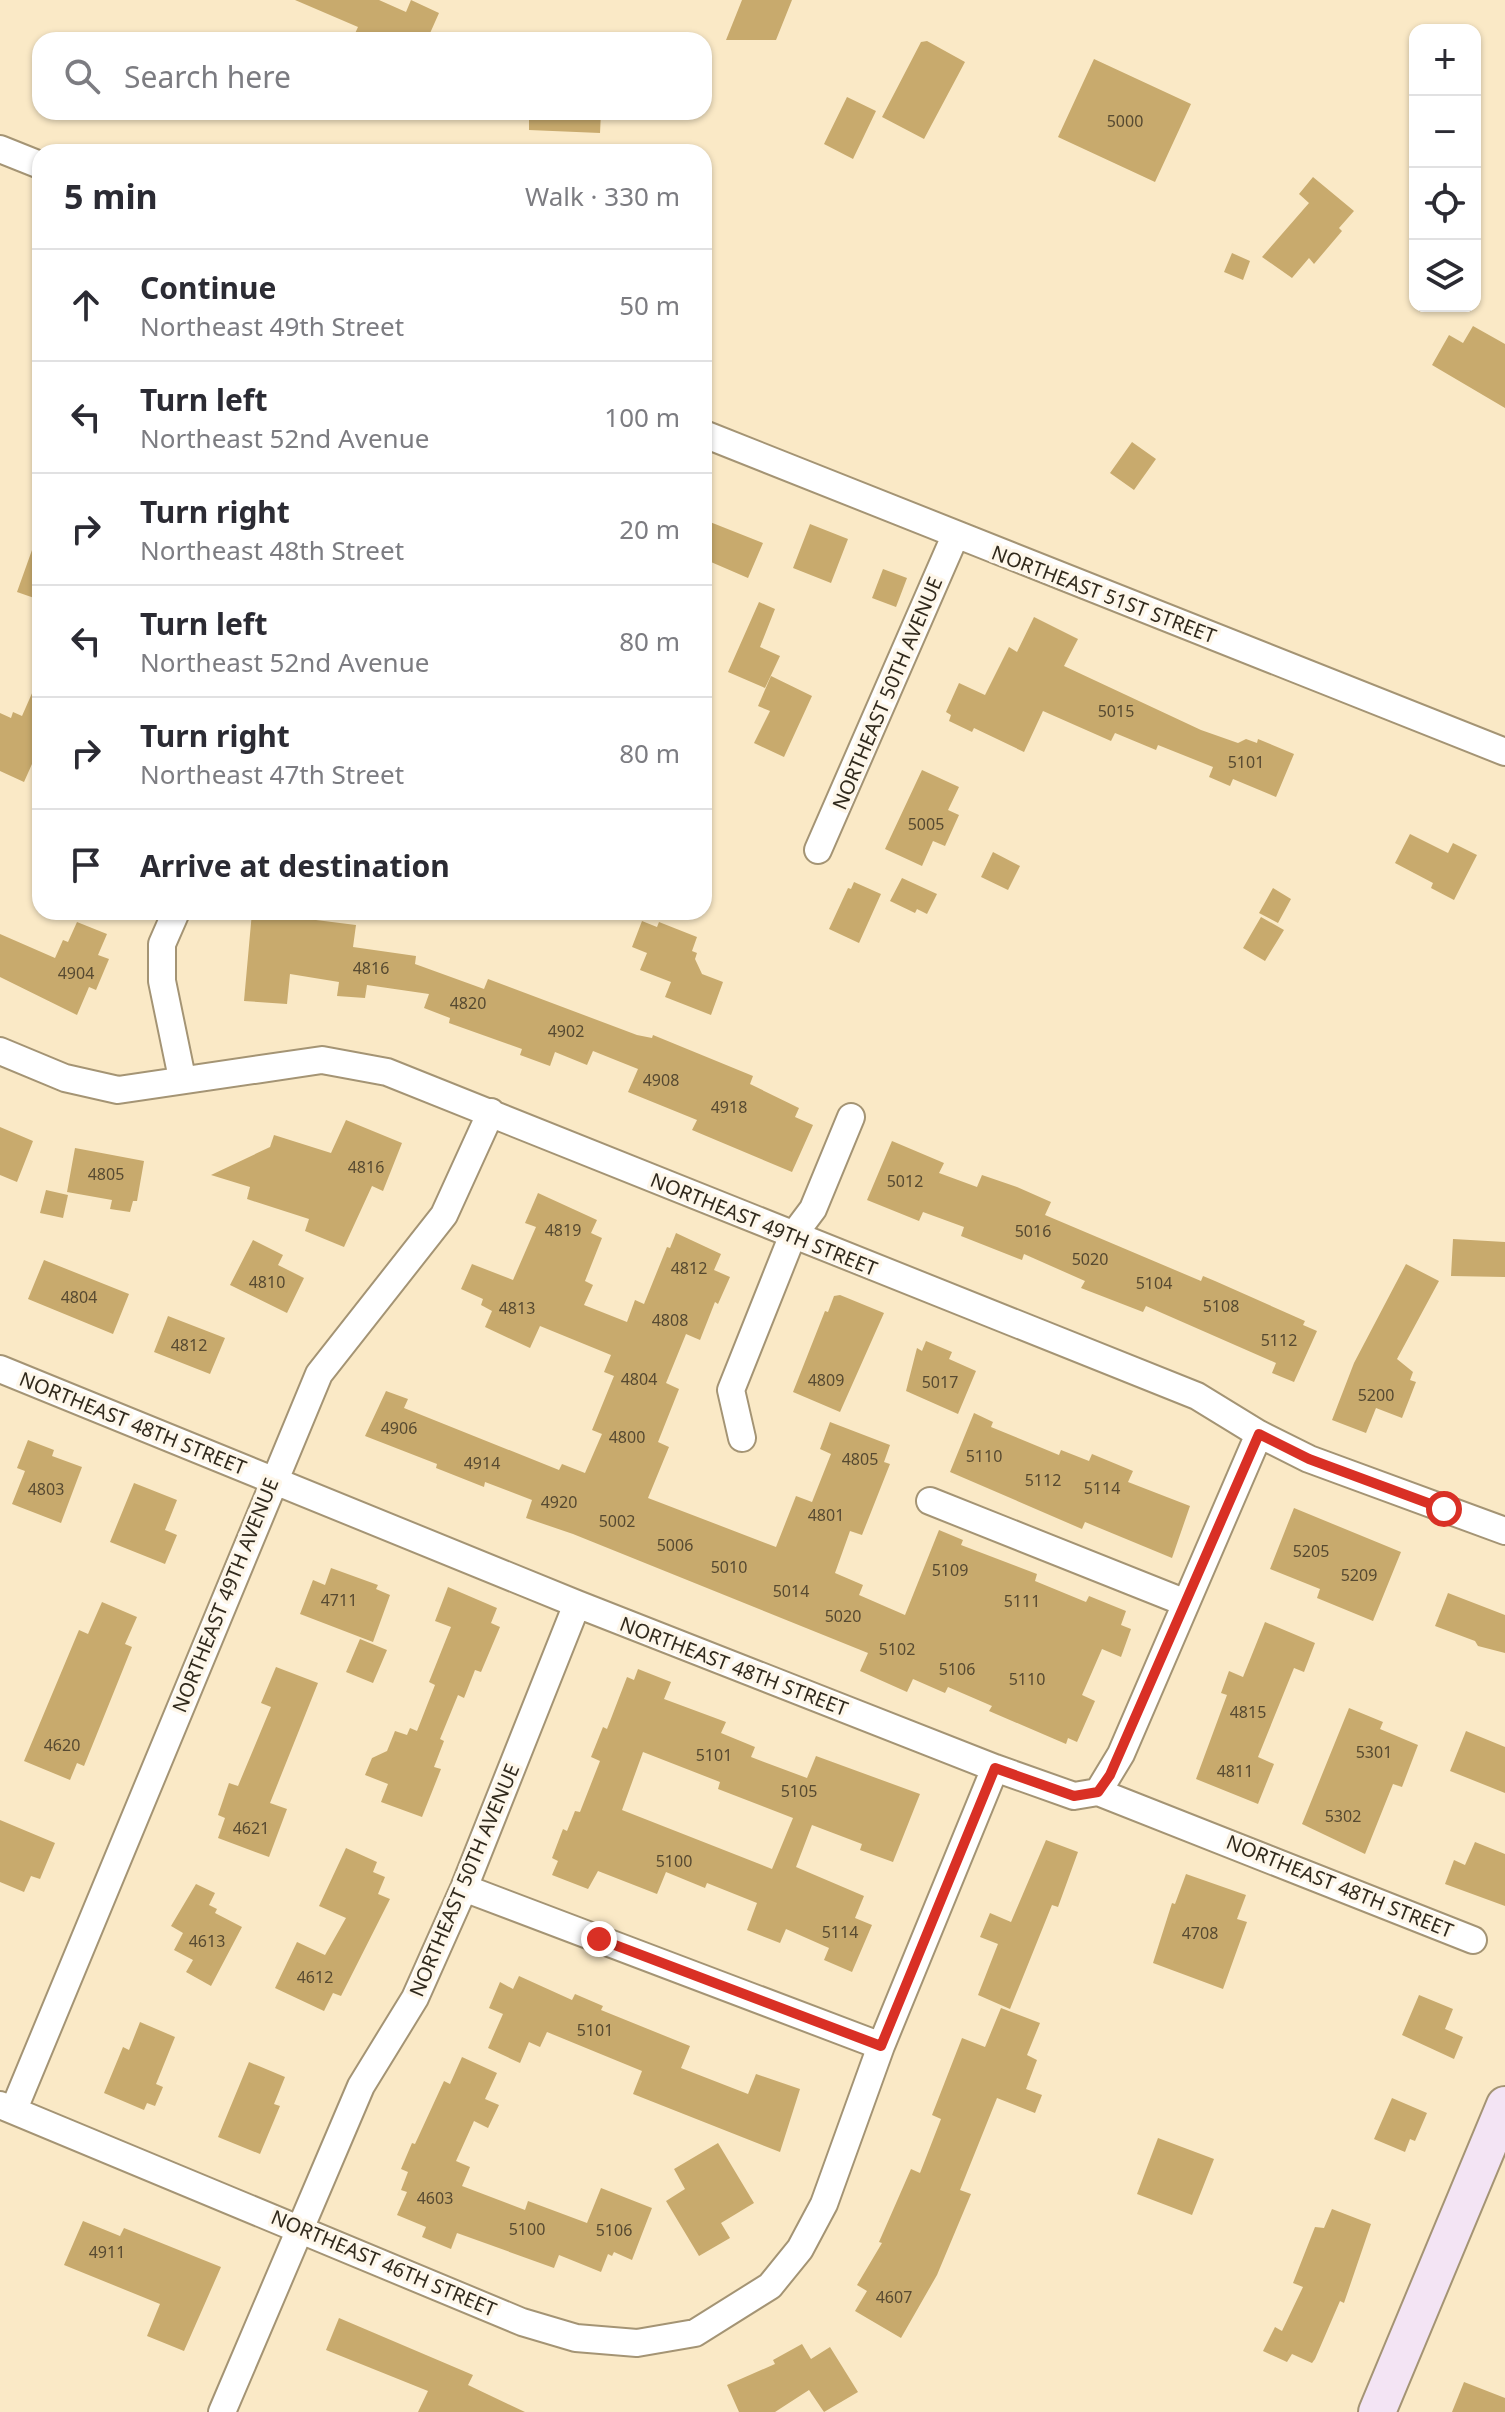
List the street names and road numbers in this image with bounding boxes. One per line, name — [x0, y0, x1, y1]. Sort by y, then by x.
street label: NORTHEAST 51ST STREET — [988, 539, 1220, 649]
street label: NORTHEAST 50TH AVENUE — [826, 572, 948, 814]
street label: NORTHEAST 49TH STREET — [647, 1166, 881, 1282]
street label: NORTHEAST 48TH STREET — [16, 1365, 250, 1481]
street label: NORTHEAST 49TH AVENUE — [166, 1474, 284, 1716]
street label: NORTHEAST 48TH STREET — [616, 1610, 852, 1722]
street label: NORTHEAST 50TH AVENUE — [403, 1759, 525, 2001]
street label: NORTHEAST 48TH STREET — [1223, 1828, 1457, 1944]
street label: NORTHEAST 46TH STREET — [267, 2203, 501, 2323]

